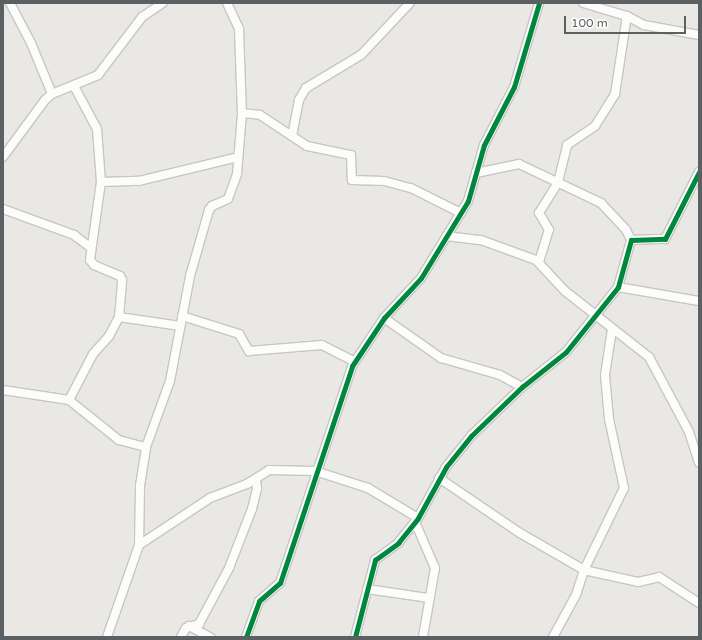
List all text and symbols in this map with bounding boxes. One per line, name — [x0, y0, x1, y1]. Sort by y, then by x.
scale bar — [566, 8, 688, 34]
text: 100 m — [571, 16, 608, 30]

